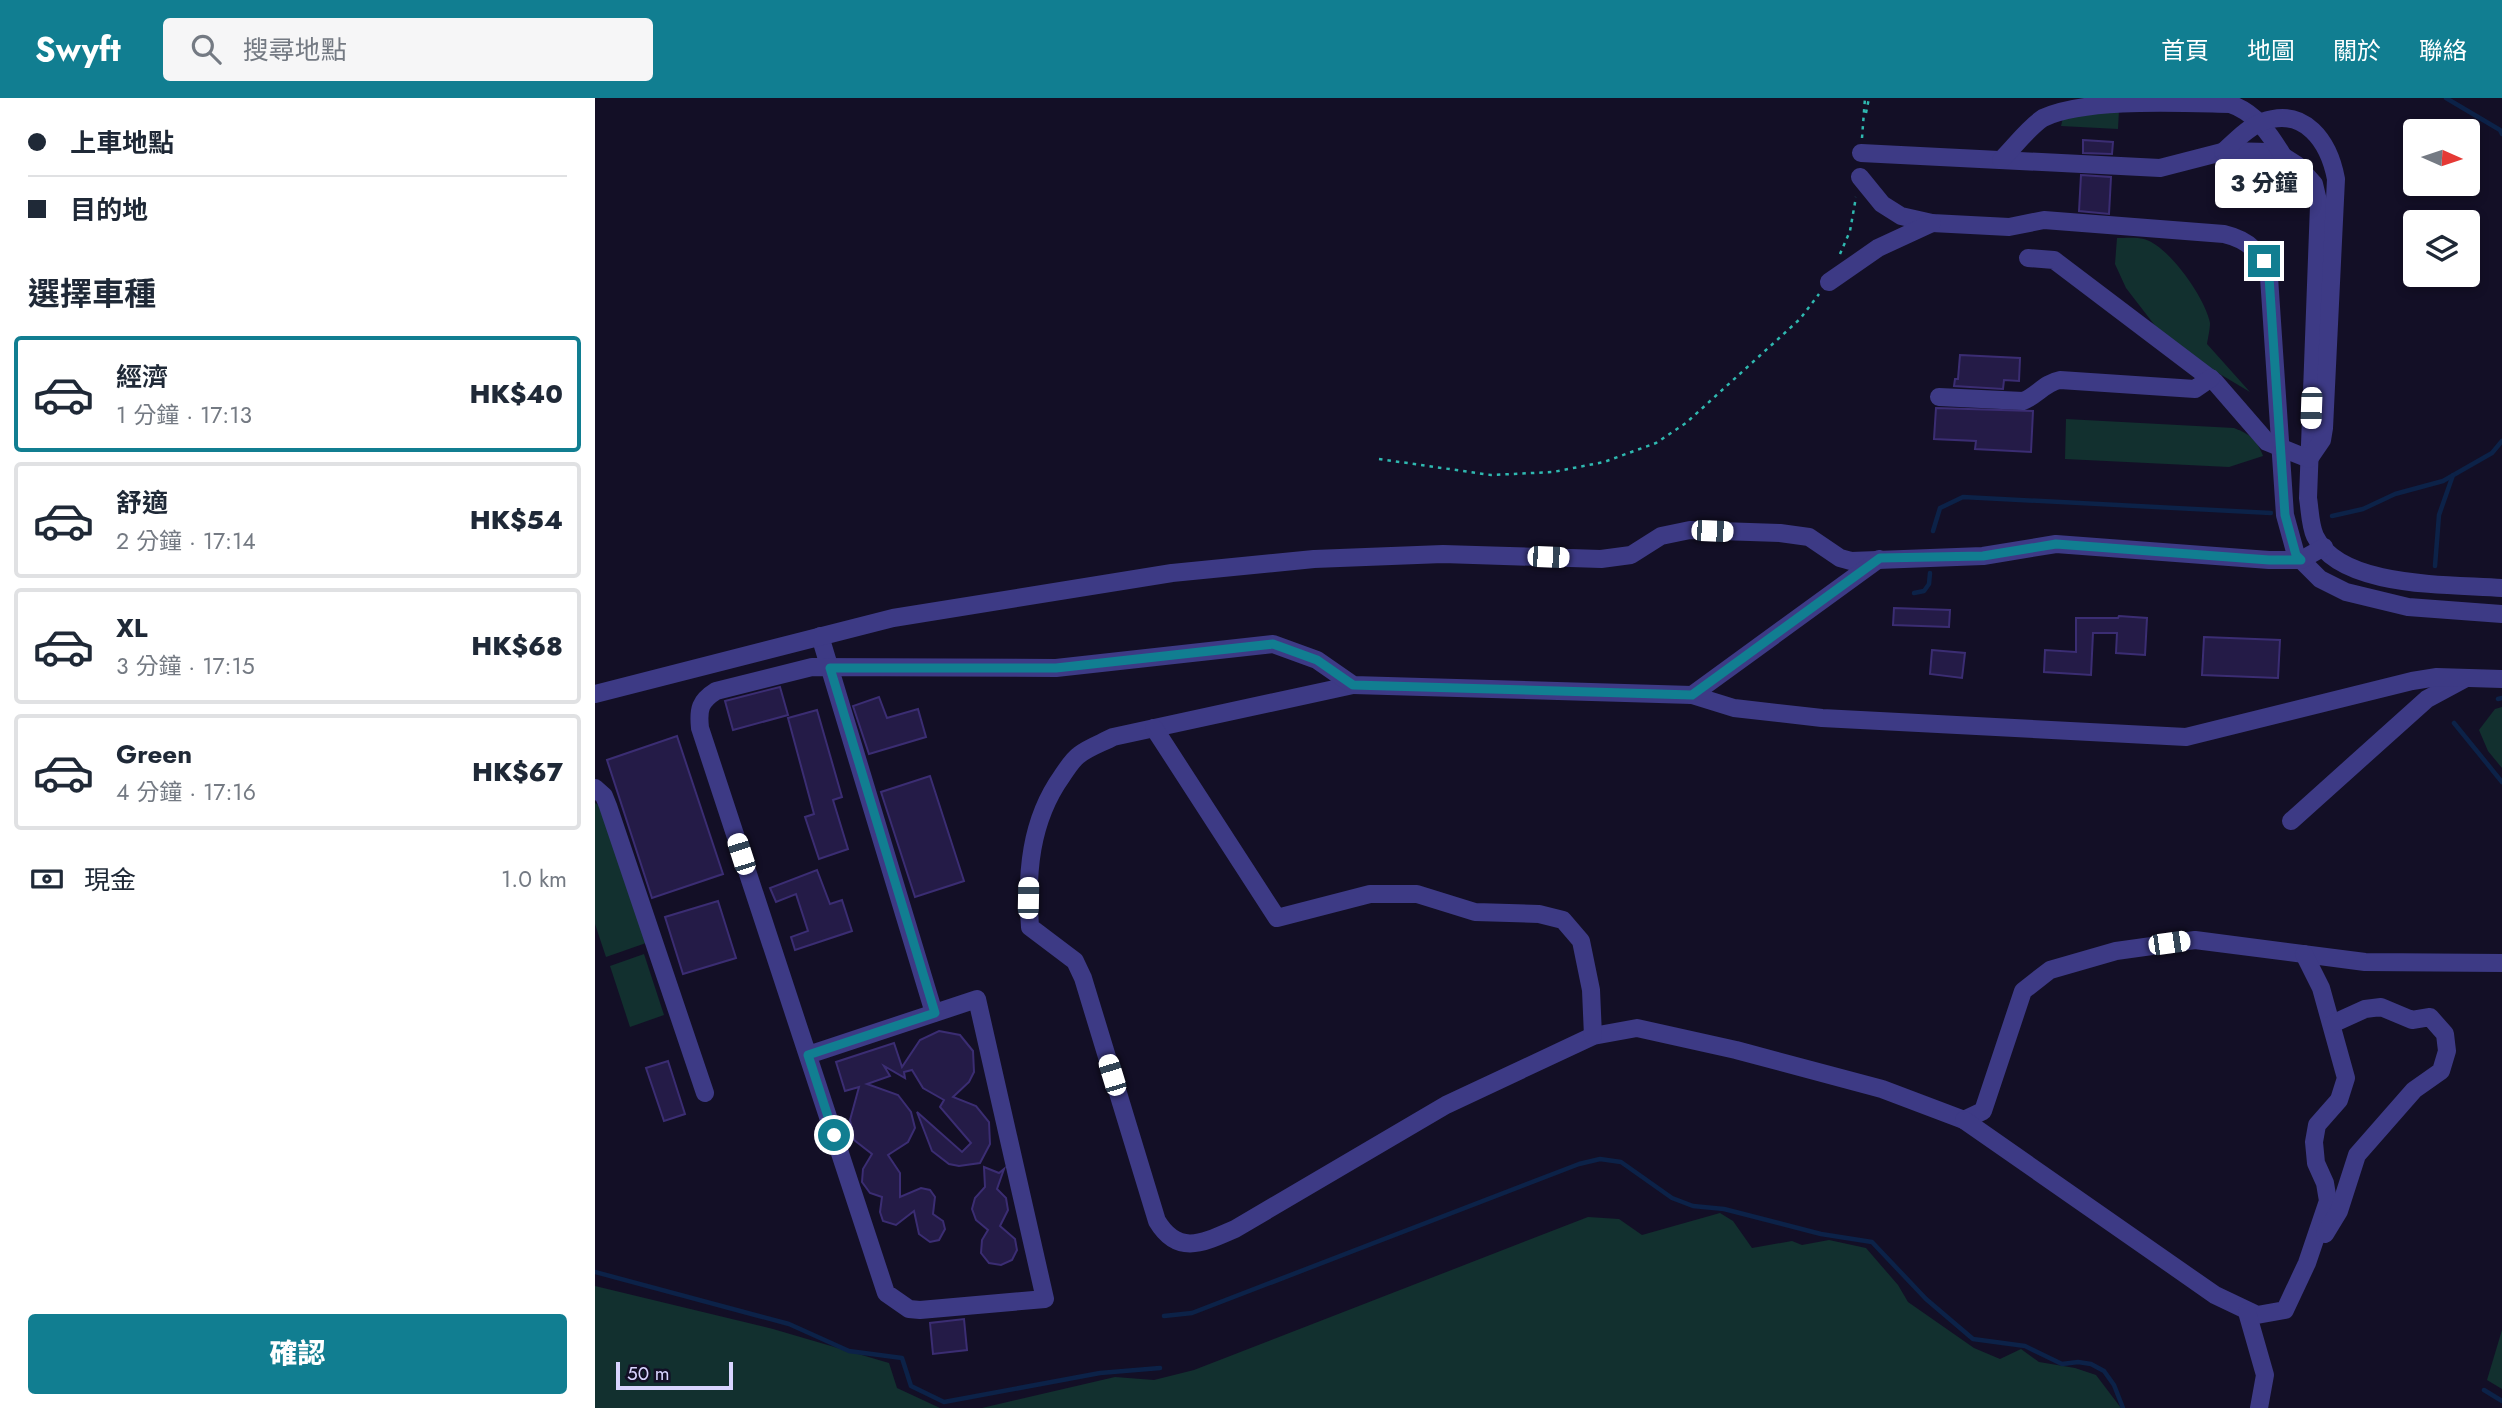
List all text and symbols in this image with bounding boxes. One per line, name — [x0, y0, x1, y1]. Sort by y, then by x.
search box — [163, 18, 653, 81]
text: Swyft — [35, 26, 121, 73]
icon: search — [187, 30, 225, 68]
text: 搜尋地點 — [243, 31, 347, 69]
text: 首頁 — [2161, 33, 2209, 68]
text: 地圖 — [2247, 33, 2295, 68]
text: 關於 — [2333, 33, 2381, 68]
text: 聯絡 — [2419, 33, 2467, 68]
north arrow — [2403, 119, 2480, 196]
map controls — [2403, 119, 2480, 287]
text: 上車地點 — [70, 124, 174, 162]
callout: 3 分鐘 — [2215, 159, 2313, 208]
text: 3 分鐘 — [2230, 166, 2298, 200]
text: 目的地 — [70, 191, 148, 229]
button: layers — [2403, 210, 2480, 287]
route end — [2248, 245, 2280, 277]
text: 選擇車種 — [28, 271, 156, 317]
text: 經濟 — [116, 358, 168, 396]
icon: car — [32, 363, 95, 426]
text: HK$40 — [470, 375, 563, 413]
car — [2300, 387, 2323, 429]
text: 1 分鐘 · 17:13 — [116, 398, 252, 432]
text: 舒適 — [116, 484, 168, 522]
icon: car — [32, 489, 95, 552]
text: HK$54 — [470, 501, 563, 539]
car — [1691, 520, 1734, 542]
text: 2 分鐘 · 17:14 — [116, 524, 256, 558]
car — [1527, 546, 1570, 568]
text: XL — [116, 609, 148, 647]
icon: car — [32, 615, 95, 678]
text: HK$68 — [471, 627, 563, 665]
text: 3 分鐘 · 17:15 — [116, 649, 255, 683]
text: Green — [116, 735, 192, 773]
icon: car — [32, 741, 95, 804]
text: HK$67 — [472, 753, 563, 791]
text: 4 分鐘 · 17:16 — [116, 775, 256, 809]
car — [725, 831, 758, 877]
icon: cash — [28, 860, 66, 898]
text: 現金 — [84, 861, 136, 899]
text: 1.0 km — [501, 862, 567, 896]
car — [1018, 877, 1039, 919]
car — [2147, 930, 2192, 956]
car — [1096, 1052, 1129, 1098]
route start — [818, 1119, 850, 1151]
button: 確認 — [28, 1314, 567, 1394]
scale bar — [616, 1359, 733, 1391]
text: 50 m — [627, 1360, 670, 1387]

